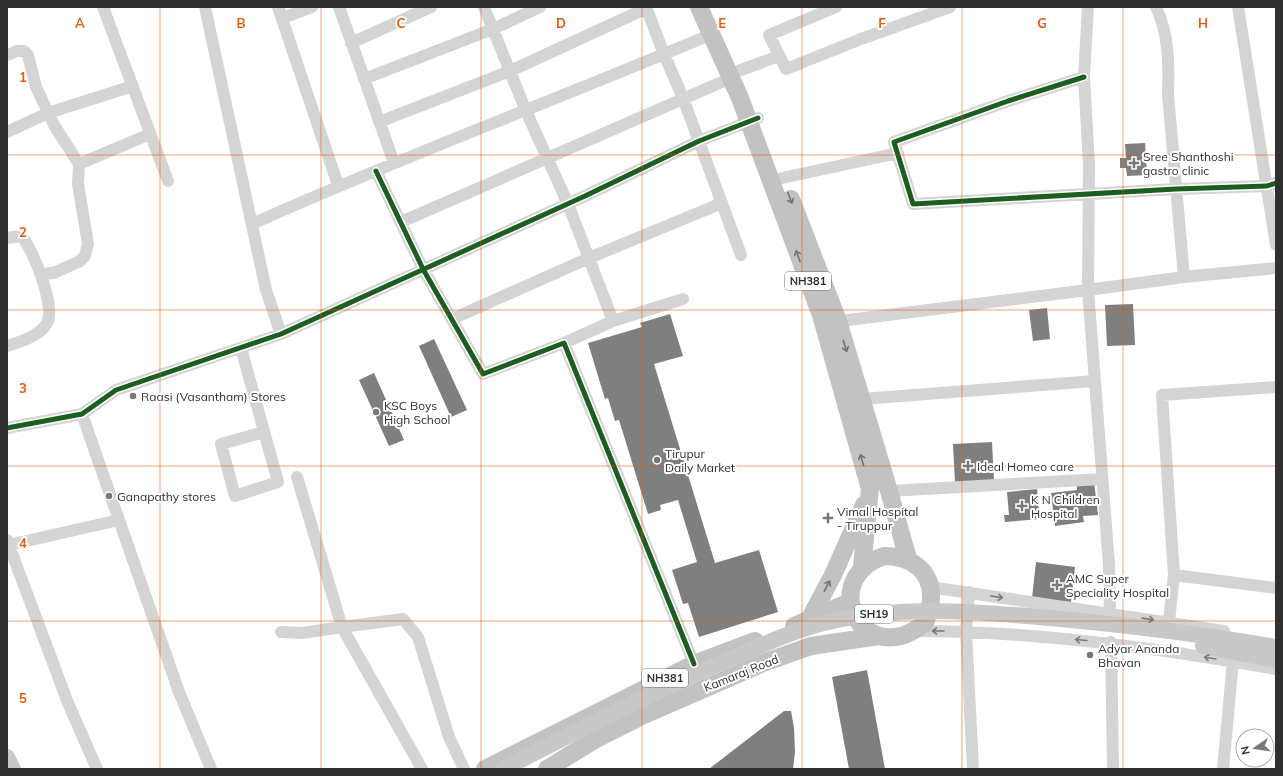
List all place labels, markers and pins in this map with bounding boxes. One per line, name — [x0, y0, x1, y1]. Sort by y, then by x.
place label: Sree Shanthoshi gastro clinic — [1143, 149, 1234, 178]
marker: Sree Shanthoshi gastro clinic — [1128, 157, 1140, 169]
place label: Raasi (Vasantham) Stores — [141, 389, 286, 404]
marker: Raasi (Vasantham) Stores — [128, 391, 138, 401]
place label: KSC Boys High School — [384, 398, 450, 427]
marker: KSC Boys High School — [371, 407, 381, 417]
place label: Tirupur Daily Market — [665, 446, 735, 475]
marker: Tirupur Daily Market — [652, 455, 662, 465]
place label: Ideal Homeo care — [977, 459, 1074, 474]
marker: Ideal Homeo care — [962, 460, 974, 472]
place label: Ganapathy stores — [117, 489, 216, 504]
marker: Ganapathy stores — [104, 491, 114, 501]
place label: K N Children Hospital — [1031, 492, 1100, 521]
marker: K N Children Hospital — [1016, 500, 1028, 512]
place label: Vimal Hospital - Tiruppur — [837, 504, 918, 533]
marker: Vimal Hospital - Tiruppur — [822, 512, 834, 524]
place label: AMC Super Speciality Hospital — [1066, 571, 1169, 600]
marker: AMC Super Speciality Hospital — [1051, 579, 1063, 591]
place label: Adyar Ananda Bhavan — [1098, 641, 1179, 670]
marker: Adyar Ananda Bhavan — [1085, 650, 1095, 660]

